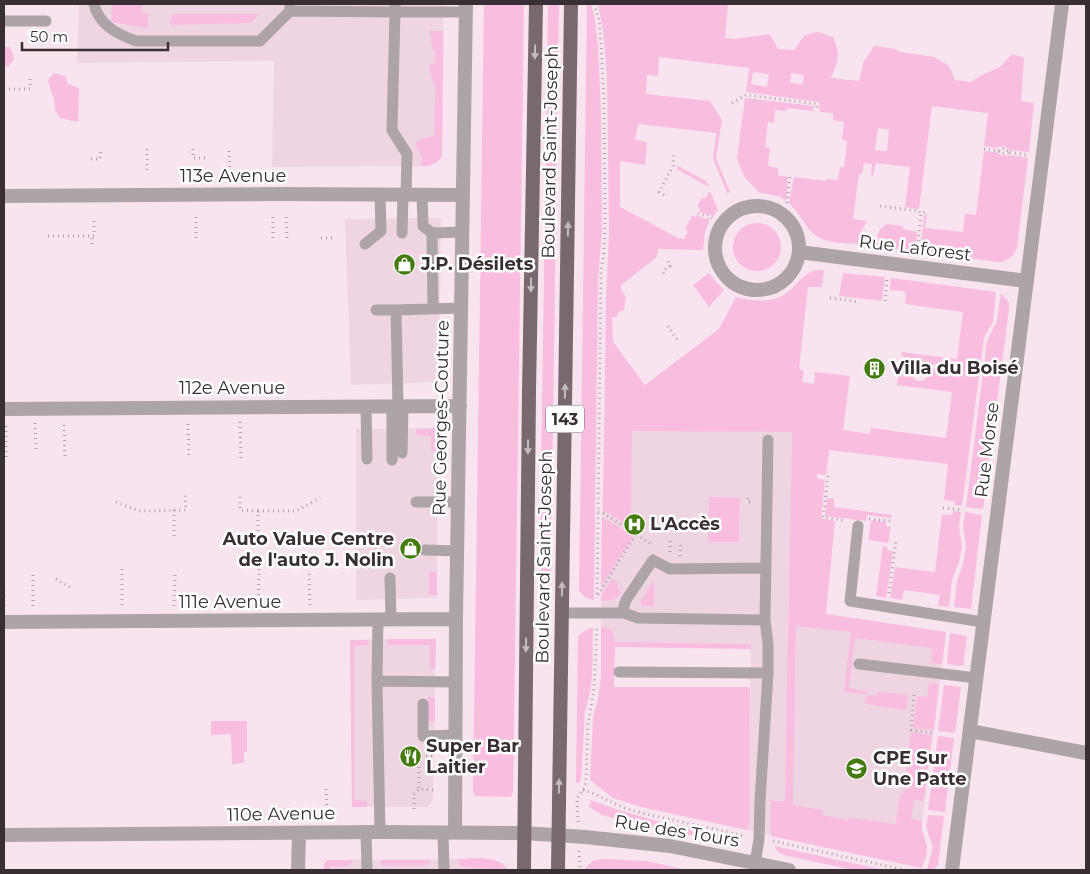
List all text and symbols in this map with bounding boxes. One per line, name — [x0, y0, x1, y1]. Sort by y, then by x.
scale bar — [22, 20, 169, 52]
text: 50 m — [30, 27, 68, 46]
one-way arrow — [531, 45, 539, 61]
street label: Boulevard Saint-Joseph — [537, 45, 563, 259]
street label: 113e Avenue — [180, 165, 286, 187]
one-way arrow — [564, 220, 572, 236]
street label: Rue Laforest — [858, 230, 972, 266]
shop icon: J.P. Désilets — [393, 252, 417, 276]
place label: J.P. Désilets — [420, 253, 534, 275]
one-way arrow — [527, 277, 535, 293]
street label: Rue Georges-Couture — [428, 320, 454, 516]
building icon: Villa du Boisé — [863, 356, 887, 380]
place label: Villa du Boisé — [890, 357, 1019, 379]
street label: 112e Avenue — [179, 377, 285, 399]
one-way arrow — [561, 383, 569, 399]
street label: Rue Morse — [970, 401, 1004, 499]
road number: 143 — [546, 406, 584, 432]
one-way arrow — [524, 440, 532, 456]
street label: Boulevard Saint-Joseph — [531, 450, 557, 664]
hospital icon: L'Accès — [622, 512, 646, 536]
place label: L'Accès — [650, 513, 720, 535]
place label: Auto Value Centre de l'auto J. Nolin — [222, 528, 394, 571]
shop icon: Auto Value Centre de l'auto J. Nolin — [398, 537, 422, 561]
one-way arrow — [558, 580, 566, 596]
street label: 111e Avenue — [178, 591, 282, 613]
one-way arrow — [522, 637, 530, 653]
place label: Super Bar Laitier — [426, 735, 519, 778]
restaurant icon: Super Bar Laitier — [398, 744, 422, 768]
place label: CPE Sur Une Patte — [873, 747, 967, 790]
school or university icon: CPE Sur Une Patte — [845, 756, 869, 780]
one-way arrow — [555, 778, 563, 794]
street label: 110e Avenue — [227, 802, 336, 826]
street label: Rue des Tours — [613, 810, 741, 852]

